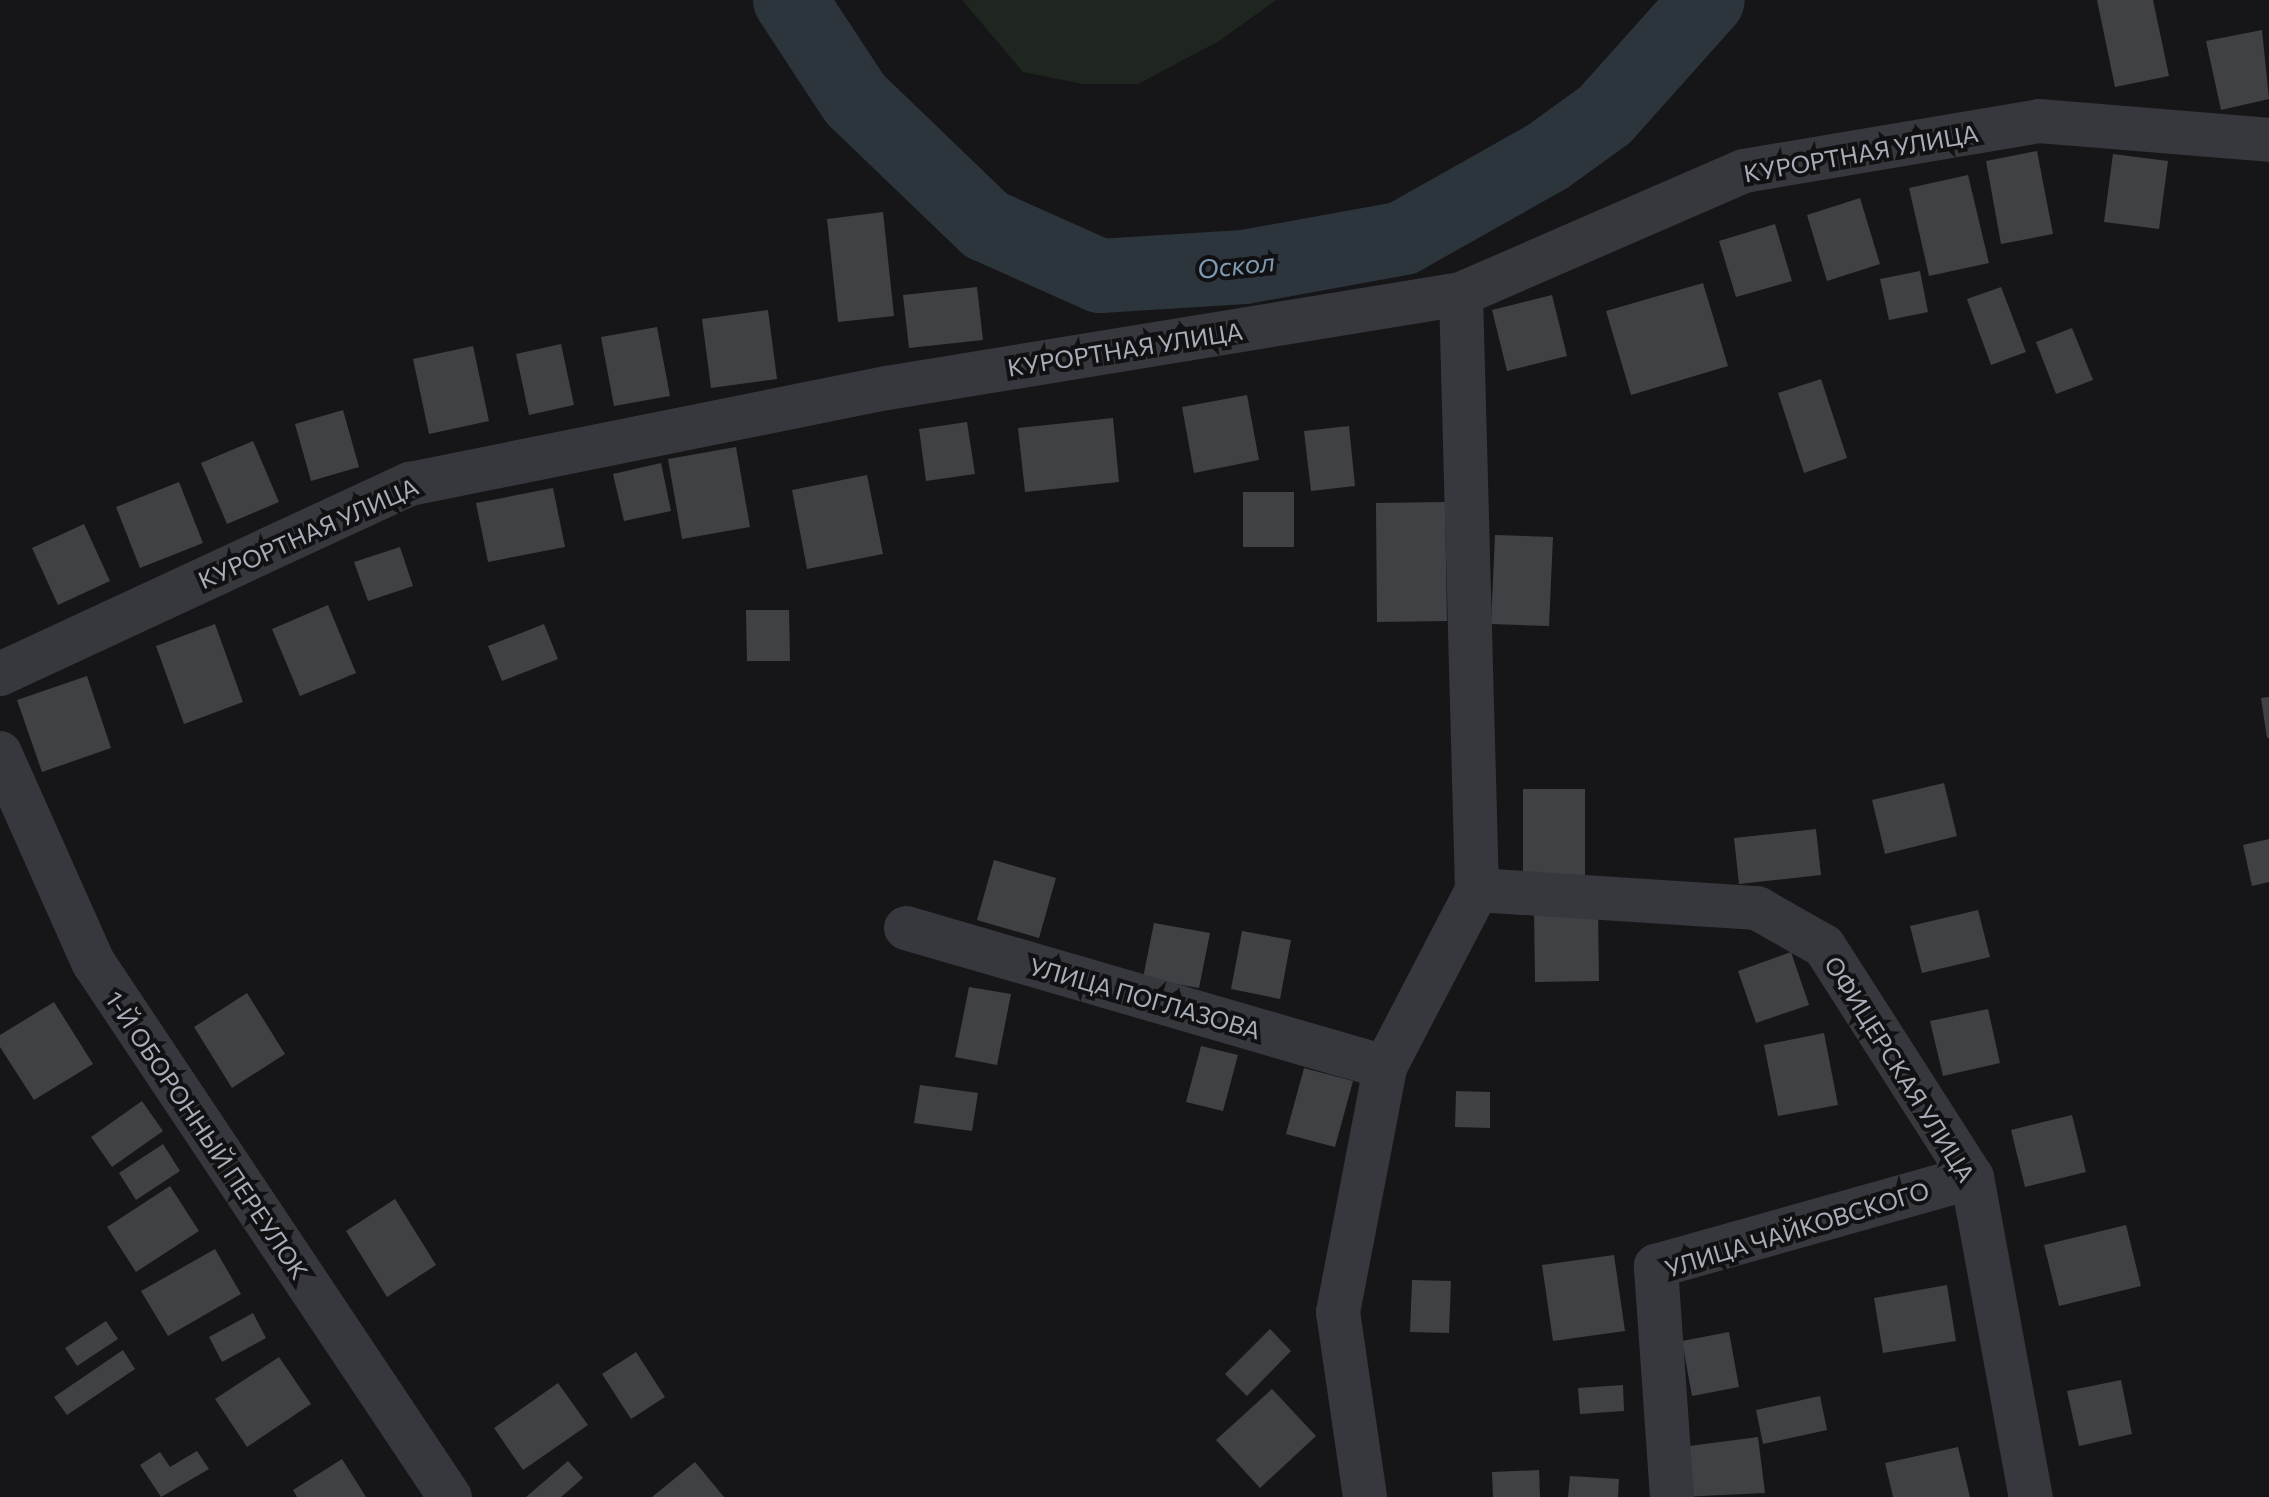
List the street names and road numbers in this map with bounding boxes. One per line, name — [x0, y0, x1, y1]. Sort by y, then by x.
street label: КУРОРТНАЯ УЛИЦА — [1741, 118, 1981, 188]
street label: КУРОРТНАЯ УЛИЦА — [1005, 316, 1245, 382]
street label: КУРОРТНАЯ УЛИЦА — [194, 472, 422, 594]
street label: УЛИЦА ПОГЛАЗОВА — [1026, 951, 1264, 1045]
street label: ОФИЦЕРСКАЯ УЛИЦА — [1819, 951, 1981, 1187]
street label: 1-Й ОБОРОННЫЙ ПЕРЕУЛОК — [100, 985, 314, 1285]
street label: УЛИЦА ЧАЙКОВСКОГО — [1661, 1175, 1933, 1283]

